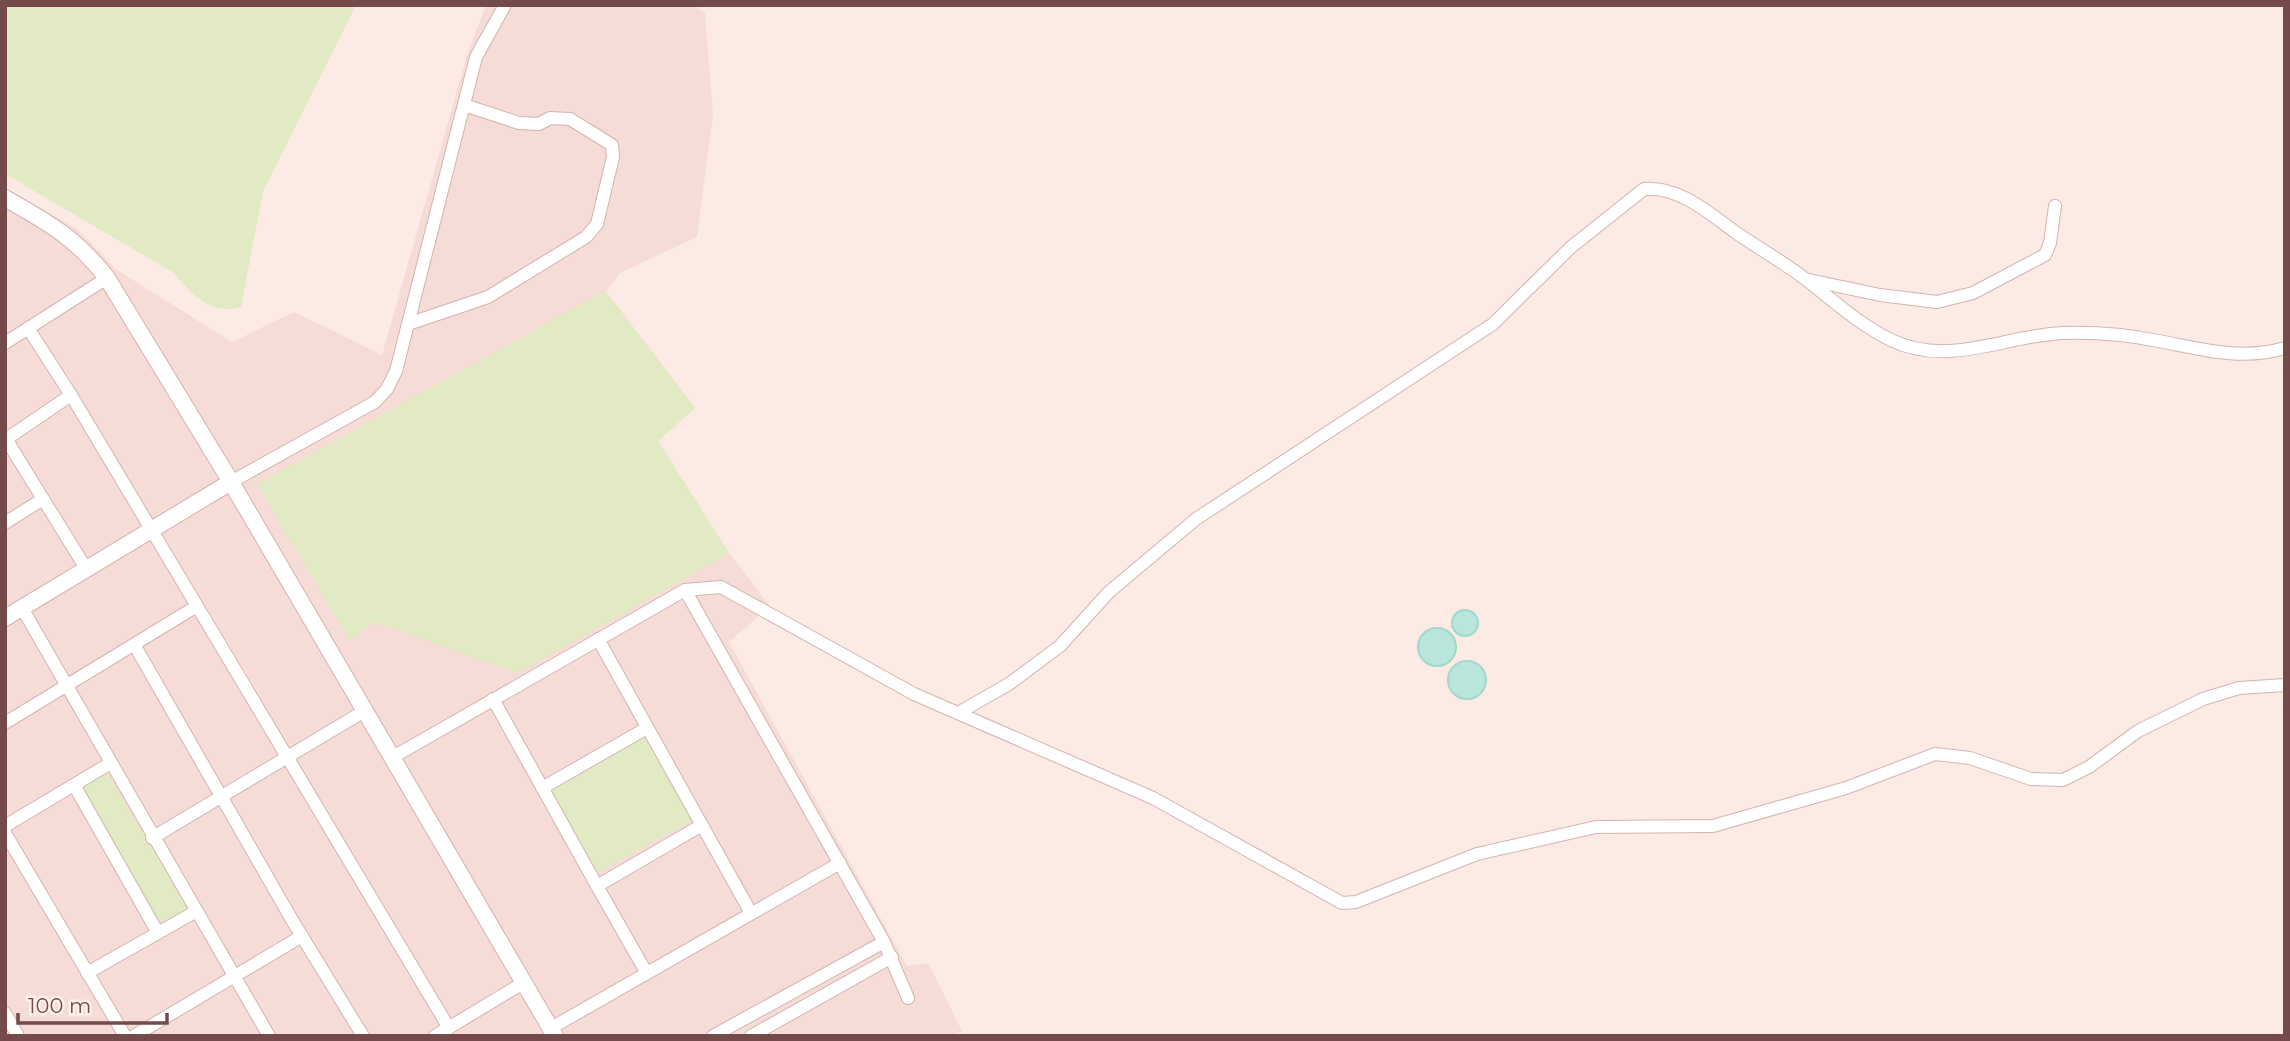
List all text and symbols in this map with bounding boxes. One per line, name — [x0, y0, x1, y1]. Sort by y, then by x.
scale bar — [18, 982, 166, 1026]
text: 100 m — [28, 993, 91, 1018]

